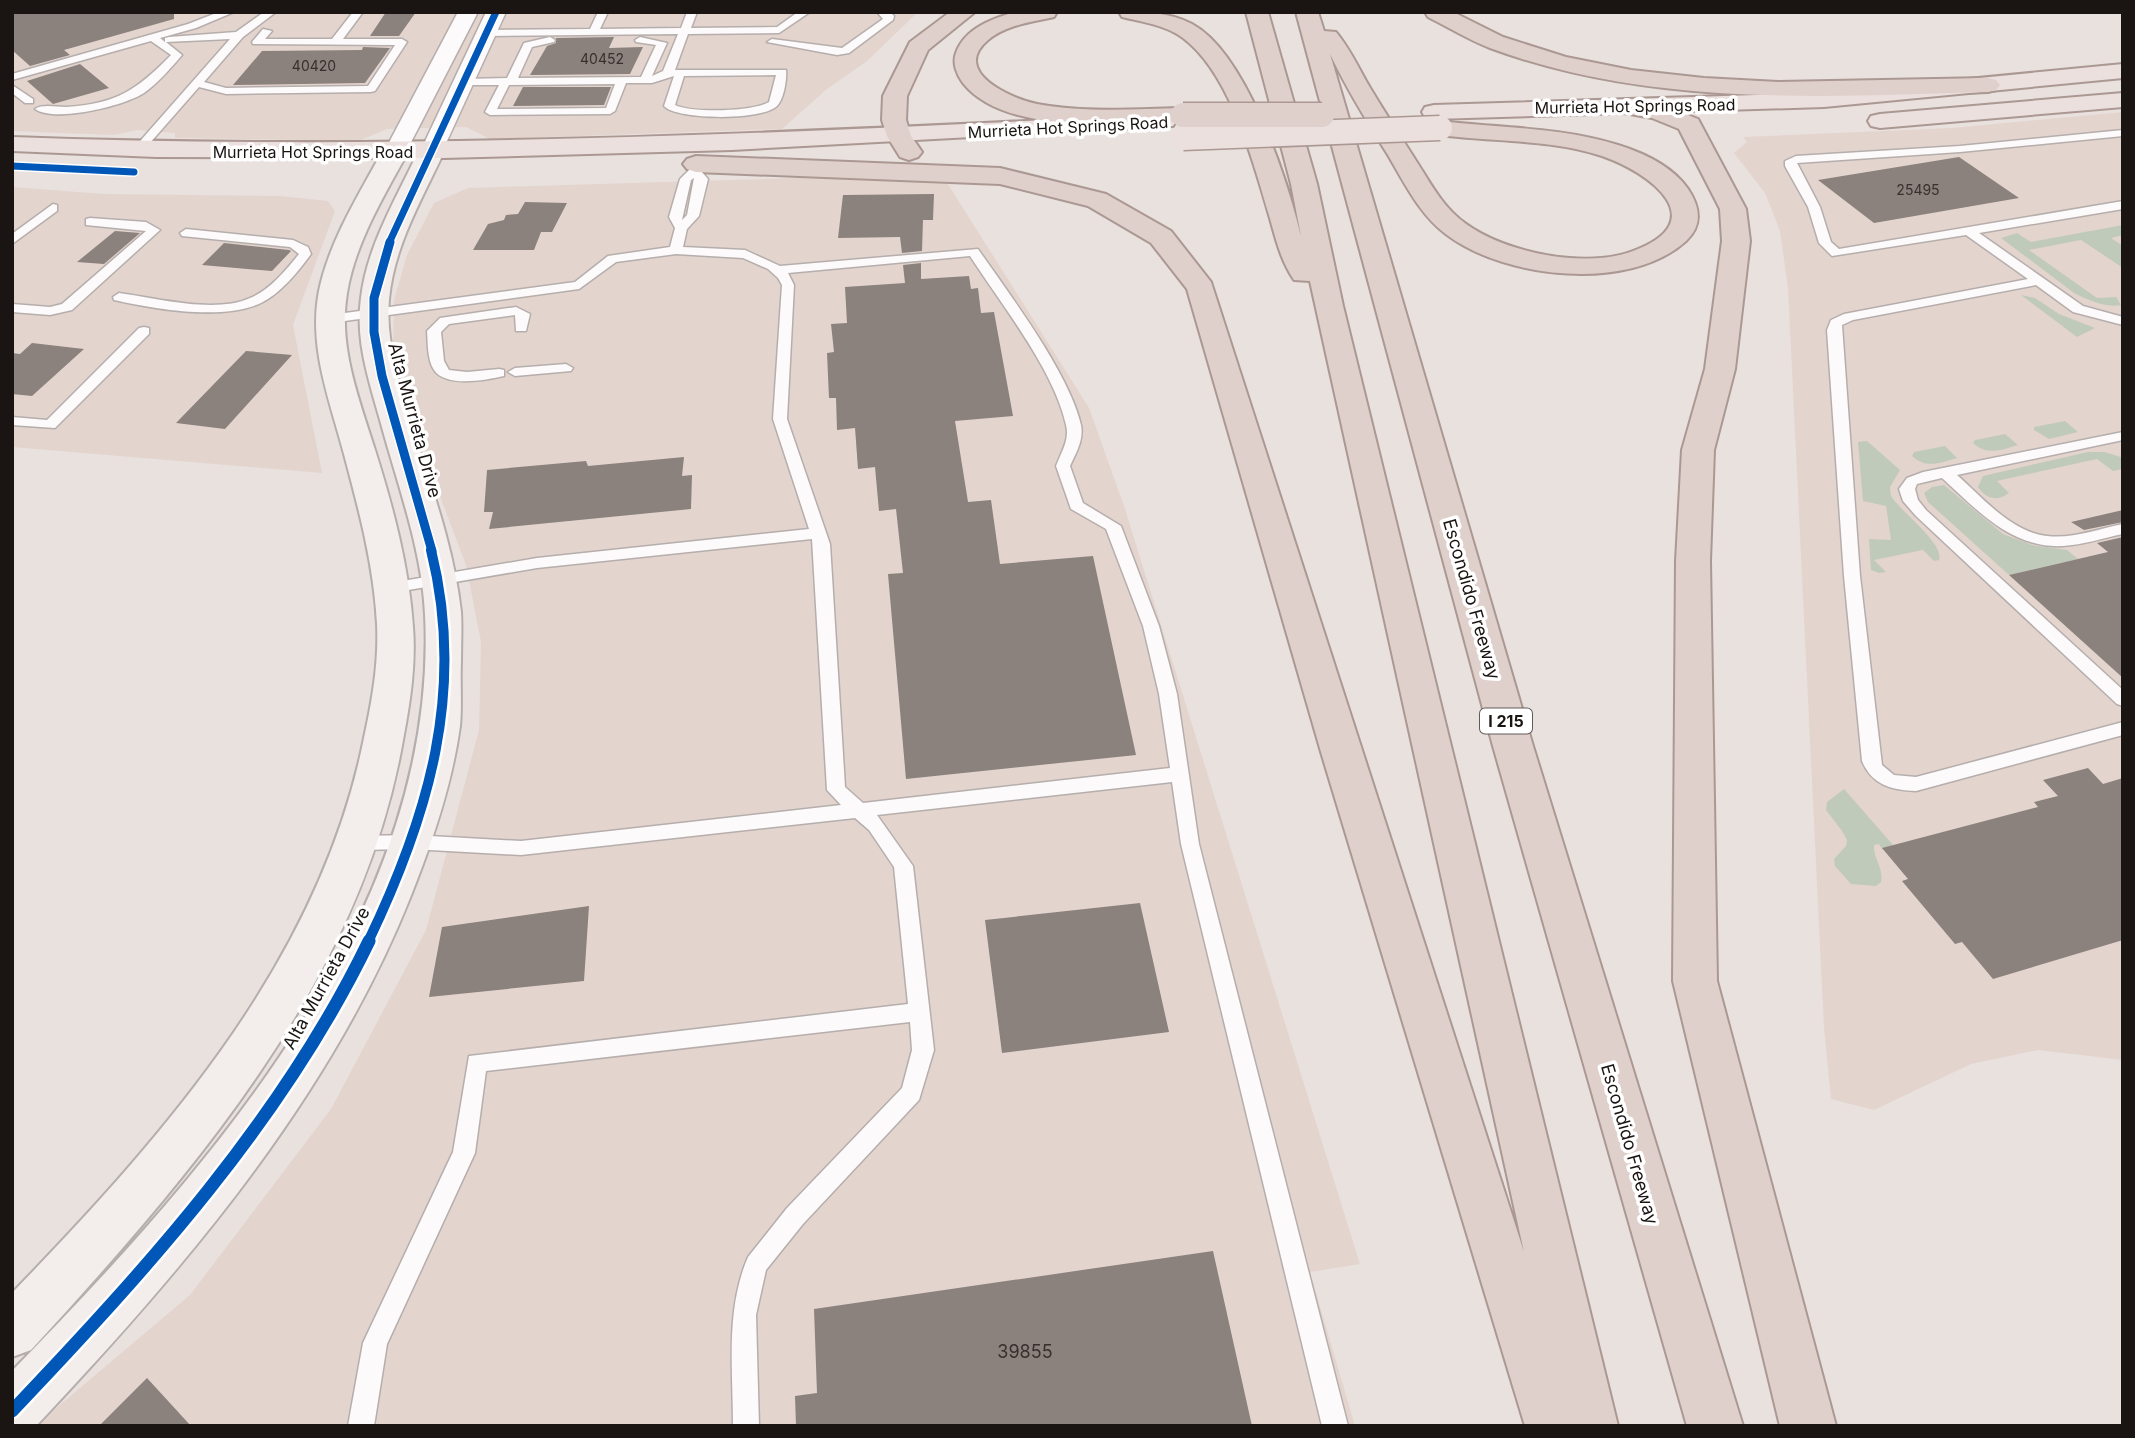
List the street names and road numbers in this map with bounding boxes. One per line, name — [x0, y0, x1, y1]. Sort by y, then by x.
street label: Murrieta Hot Springs Road — [1534, 94, 1736, 118]
street label: Murrieta Hot Springs Road — [967, 112, 1169, 142]
street label: Murrieta Hot Springs Road — [213, 142, 413, 162]
street label: Alta Murrieta Drive — [384, 340, 446, 500]
street label: Escondido Freeway — [1439, 516, 1505, 682]
road number: I 215 — [1480, 708, 1532, 734]
street label: Alta Murrieta Drive — [278, 903, 374, 1053]
street label: Escondido Freeway — [1597, 1061, 1663, 1227]

